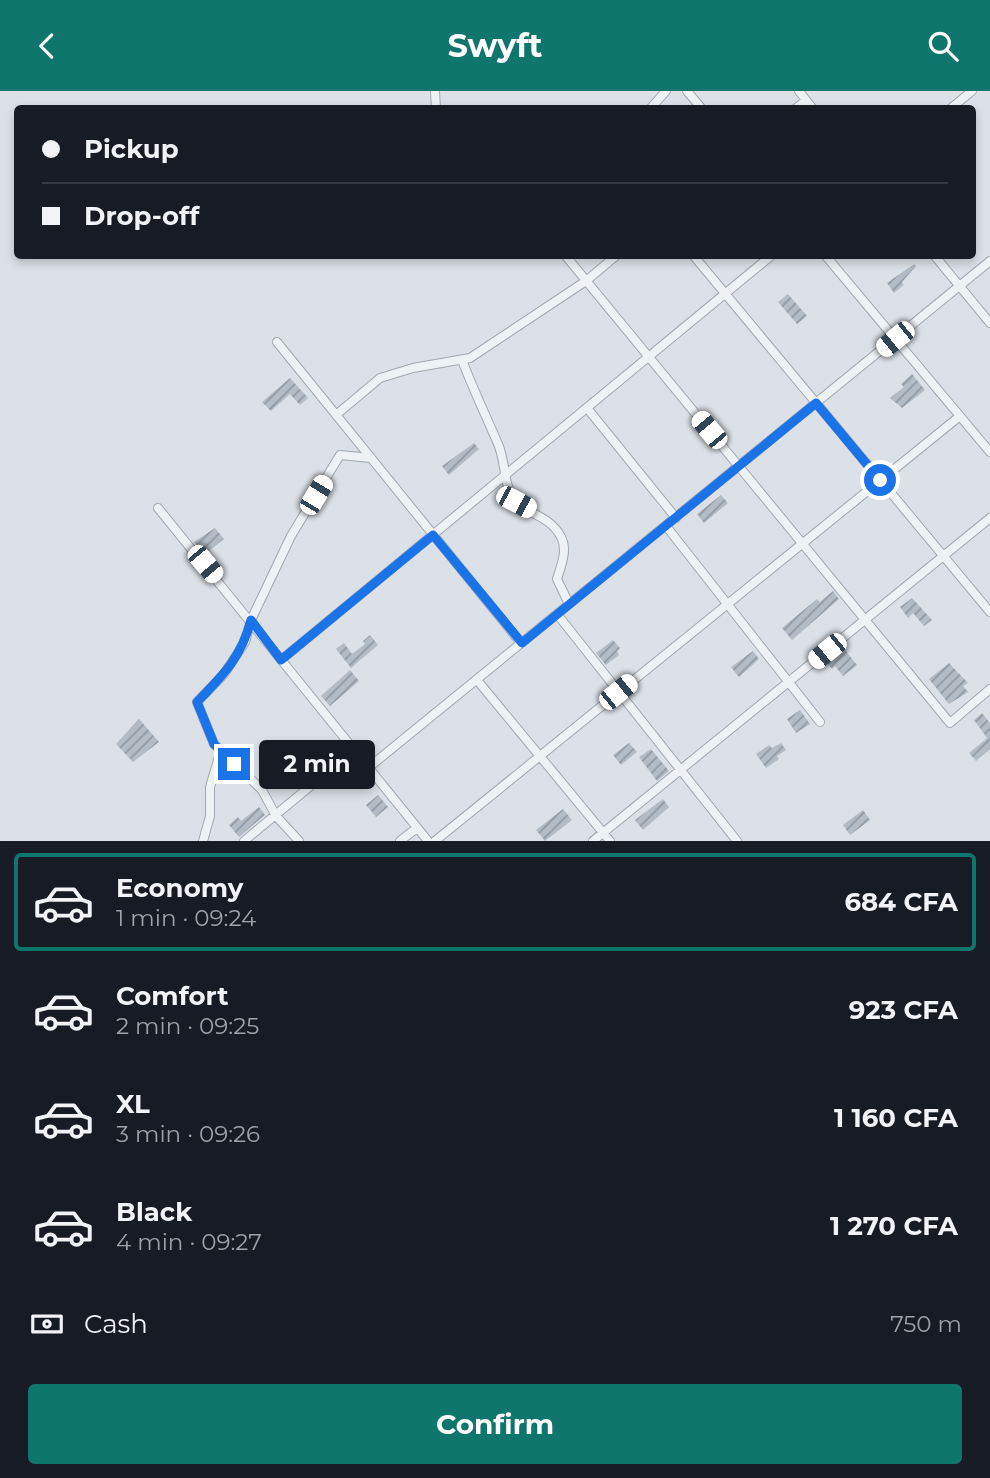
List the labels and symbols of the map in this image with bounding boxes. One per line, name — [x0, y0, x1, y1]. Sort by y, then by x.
car — [873, 318, 918, 360]
car — [688, 407, 731, 453]
route start — [864, 464, 896, 496]
car — [297, 472, 336, 518]
car — [493, 483, 540, 521]
car — [184, 541, 227, 587]
car — [805, 630, 850, 672]
car — [596, 671, 641, 713]
callout: 2 min — [258, 739, 374, 789]
route end — [218, 748, 250, 780]

